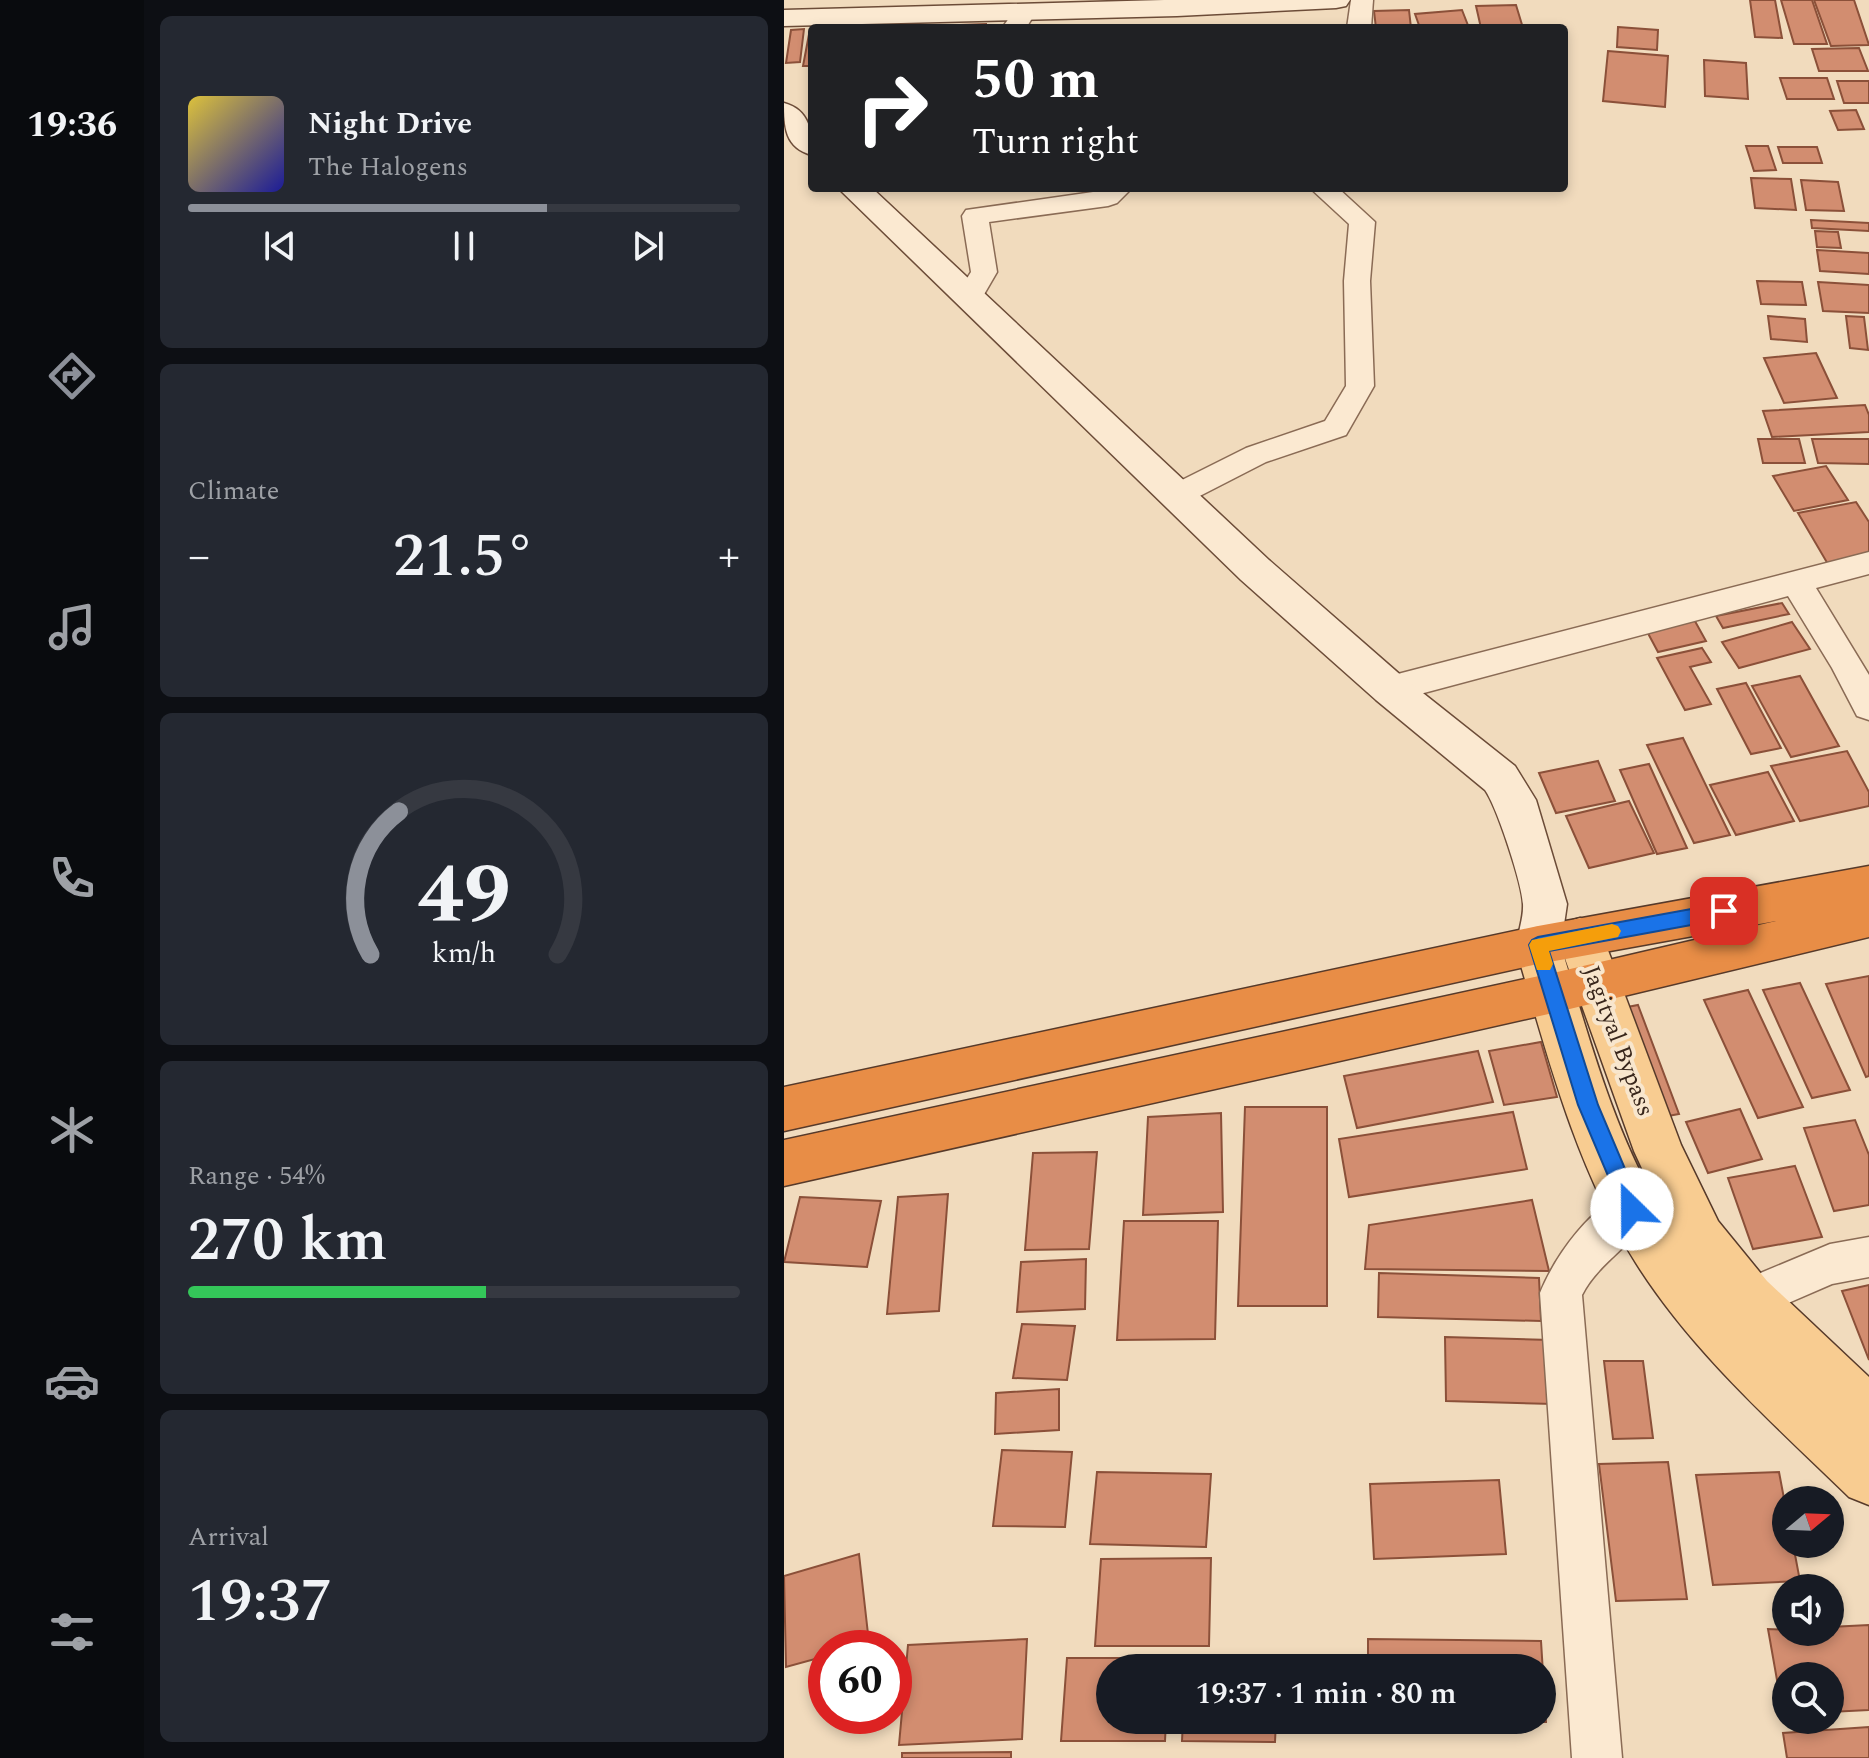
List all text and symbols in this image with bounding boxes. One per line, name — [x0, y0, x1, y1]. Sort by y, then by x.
text: 50 m — [972, 38, 1099, 123]
icon: right — [840, 56, 944, 160]
text: 19:36 — [27, 98, 117, 153]
text: Night Drive — [308, 101, 472, 147]
text: Turn right — [972, 115, 1139, 170]
text: The Halogens — [308, 147, 468, 187]
icon: previous — [258, 224, 302, 268]
icon: pause — [442, 224, 486, 268]
icon: next — [626, 224, 670, 268]
icon: directions — [44, 348, 100, 404]
text: Climate — [188, 471, 279, 511]
text: 21.5° — [393, 511, 535, 603]
text: − — [188, 523, 210, 590]
text: + — [718, 523, 740, 590]
icon: music — [44, 599, 100, 655]
text: 49 — [417, 833, 511, 960]
icon: phone — [44, 850, 100, 906]
pin — [1690, 877, 1758, 945]
icon: arrive — [1702, 889, 1746, 933]
text: km/h — [432, 932, 496, 975]
street label: Jagityal Bypass — [1573, 960, 1663, 1122]
icon: climate — [44, 1102, 100, 1158]
text: Range · 54% — [188, 1156, 325, 1196]
position arrow — [1590, 1167, 1674, 1251]
text: 270 km — [188, 1195, 388, 1287]
icon: car — [44, 1353, 100, 1409]
north arrow — [1772, 1486, 1844, 1558]
map controls — [1772, 1486, 1844, 1734]
text: Arrival — [188, 1517, 269, 1557]
text: 19:37 — [188, 1556, 332, 1648]
button: sound — [1772, 1574, 1844, 1646]
icon: filters — [44, 1604, 100, 1660]
speed limit sign: 60 — [808, 1630, 912, 1734]
button: search — [1772, 1662, 1844, 1734]
text: 19:37 · 1 min · 80 m — [1195, 1671, 1457, 1717]

